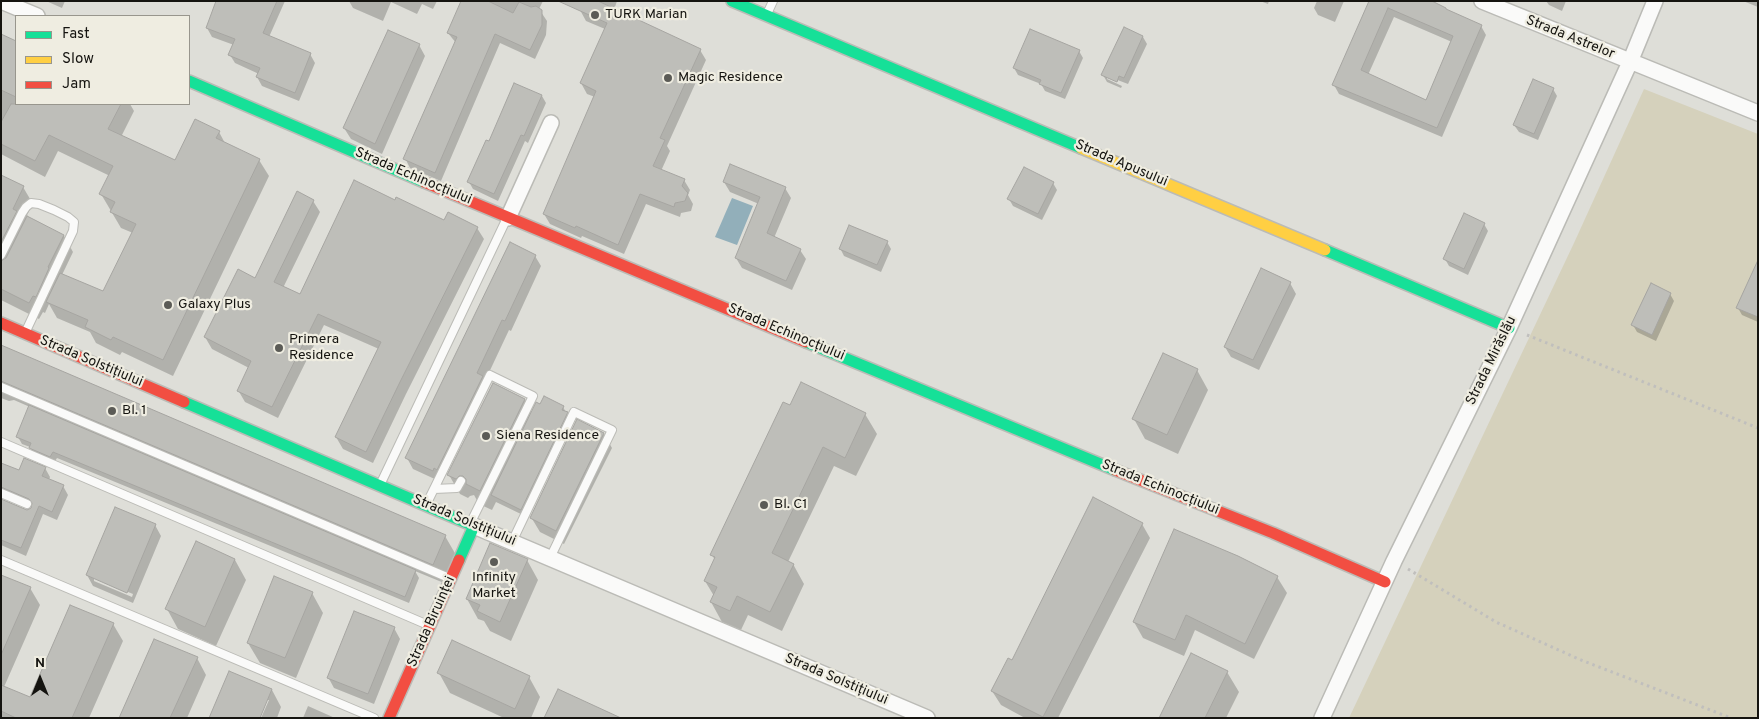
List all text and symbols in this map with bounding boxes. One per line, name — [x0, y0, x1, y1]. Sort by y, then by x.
place label: TURK Marian — [605, 7, 687, 23]
marker: TURK Marian — [589, 9, 601, 21]
street label: Strada Astrelor — [1523, 13, 1617, 63]
legend — [15, 15, 190, 105]
text: Fast — [62, 25, 90, 44]
text: Slow — [62, 50, 94, 69]
place label: Magic Residence — [678, 70, 783, 86]
marker: Magic Residence — [662, 72, 674, 84]
text: Jam — [62, 75, 91, 94]
street label: Strada Apusului — [1072, 137, 1170, 191]
street label: Strada Echinocțiului — [352, 145, 474, 209]
place label: Galaxy Plus — [178, 297, 251, 313]
marker: Galaxy Plus — [162, 299, 174, 311]
street label: Strada Echinocțiului — [725, 301, 847, 365]
street label: Strada Mirăslău — [1463, 314, 1521, 408]
place label: Primera Residence — [289, 332, 354, 364]
street label: Strada Solstițiului — [37, 333, 145, 391]
marker: Primera Residence — [273, 342, 285, 354]
place label: Bl. 1 — [122, 403, 147, 419]
marker: Bl. 1 — [106, 405, 118, 417]
place label: Siena Residence — [496, 428, 599, 444]
marker: Siena Residence — [480, 430, 492, 442]
street label: Strada Echinocțiului — [1099, 457, 1221, 519]
street label: Strada Solstițiului — [410, 492, 518, 550]
place label: Bl. C1 — [774, 497, 808, 513]
marker: Bl. C1 — [758, 499, 770, 511]
marker: Infinity Market — [488, 556, 500, 568]
place label: Infinity Market — [472, 570, 516, 602]
street label: Strada Biruinței — [404, 574, 460, 670]
street label: Strada Solstițiului — [782, 651, 890, 709]
north arrow — [15, 654, 65, 704]
text: N — [35, 655, 45, 672]

